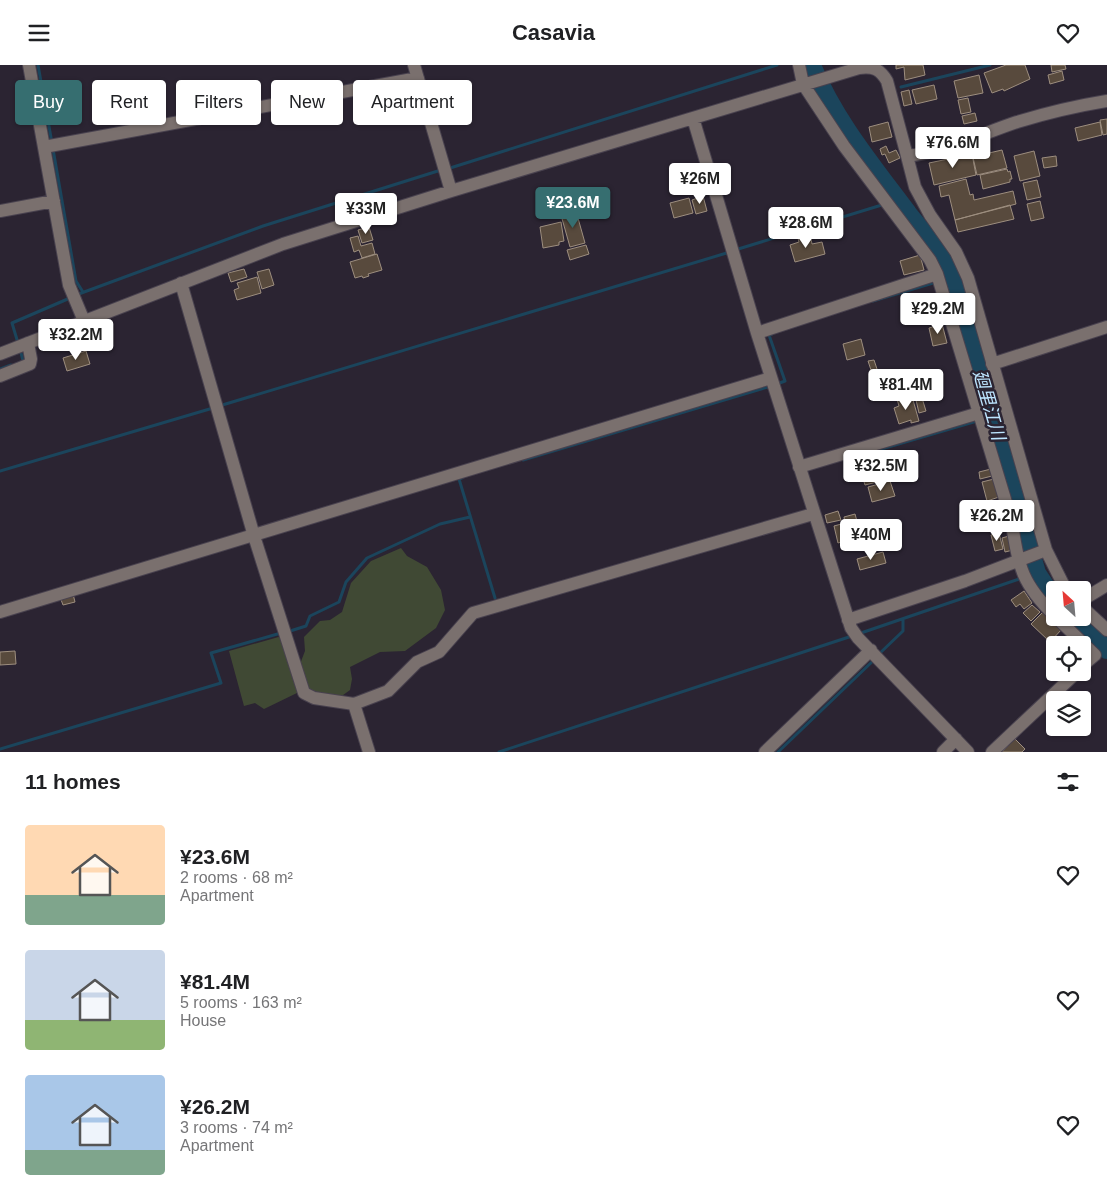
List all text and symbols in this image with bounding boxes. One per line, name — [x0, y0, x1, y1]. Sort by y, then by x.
icon: menu — [25, 19, 53, 47]
icon: heart — [1054, 19, 1082, 47]
text: Casavia — [512, 20, 595, 45]
chip: Buy — [15, 80, 82, 125]
chip: Rent — [92, 80, 166, 125]
chip: Filters — [176, 80, 261, 125]
chip: New — [271, 80, 343, 125]
chip: Apartment — [353, 80, 472, 125]
pin: ¥76.6M — [912, 127, 994, 169]
text: ¥76.6M — [926, 134, 980, 151]
pin: ¥26M — [670, 163, 730, 205]
text: ¥26M — [680, 170, 720, 187]
pin: ¥23.6M — [532, 186, 614, 229]
pin: ¥33M — [336, 193, 396, 235]
text: ¥23.6M — [546, 194, 600, 211]
text: ¥33M — [346, 200, 386, 217]
pin: ¥28.6M — [765, 207, 847, 249]
text: ¥28.6M — [779, 214, 833, 231]
pin: ¥29.2M — [897, 293, 979, 335]
text: ¥29.2M — [911, 300, 965, 317]
pin: ¥32.2M — [35, 319, 117, 361]
text: ¥32.2M — [49, 326, 103, 343]
water label: 廻里江川 — [969, 368, 1009, 444]
pin: ¥81.4M — [865, 369, 947, 411]
text: ¥81.4M — [879, 376, 933, 393]
pin: ¥32.5M — [840, 449, 922, 492]
text: ¥32.5M — [854, 457, 908, 474]
pin: ¥26.2M — [956, 499, 1038, 542]
text: ¥26.2M — [970, 507, 1024, 524]
pin: ¥40M — [841, 519, 901, 561]
text: ¥40M — [851, 526, 891, 543]
north arrow — [1046, 581, 1091, 626]
map controls — [1046, 581, 1091, 736]
button: locate — [1046, 636, 1091, 681]
button: layers — [1046, 691, 1091, 736]
icon: filters — [1054, 768, 1082, 796]
text: 11 homes — [25, 770, 121, 793]
icon: home — [65, 845, 125, 905]
text: ¥23.6M — [180, 845, 250, 868]
icon: heart — [1054, 861, 1082, 889]
text: 2 rooms · 68 m² — [180, 869, 293, 886]
text: Apartment — [180, 887, 254, 904]
icon: home — [65, 970, 125, 1030]
text: ¥81.4M — [180, 970, 250, 993]
icon: heart — [1054, 986, 1082, 1014]
text: 5 rooms · 163 m² — [180, 994, 302, 1011]
text: House — [180, 1012, 226, 1029]
icon: home — [65, 1095, 125, 1155]
text: ¥26.2M — [180, 1095, 250, 1118]
icon: heart — [1054, 1111, 1082, 1139]
text: 3 rooms · 74 m² — [180, 1119, 293, 1136]
text: Apartment — [180, 1137, 254, 1154]

